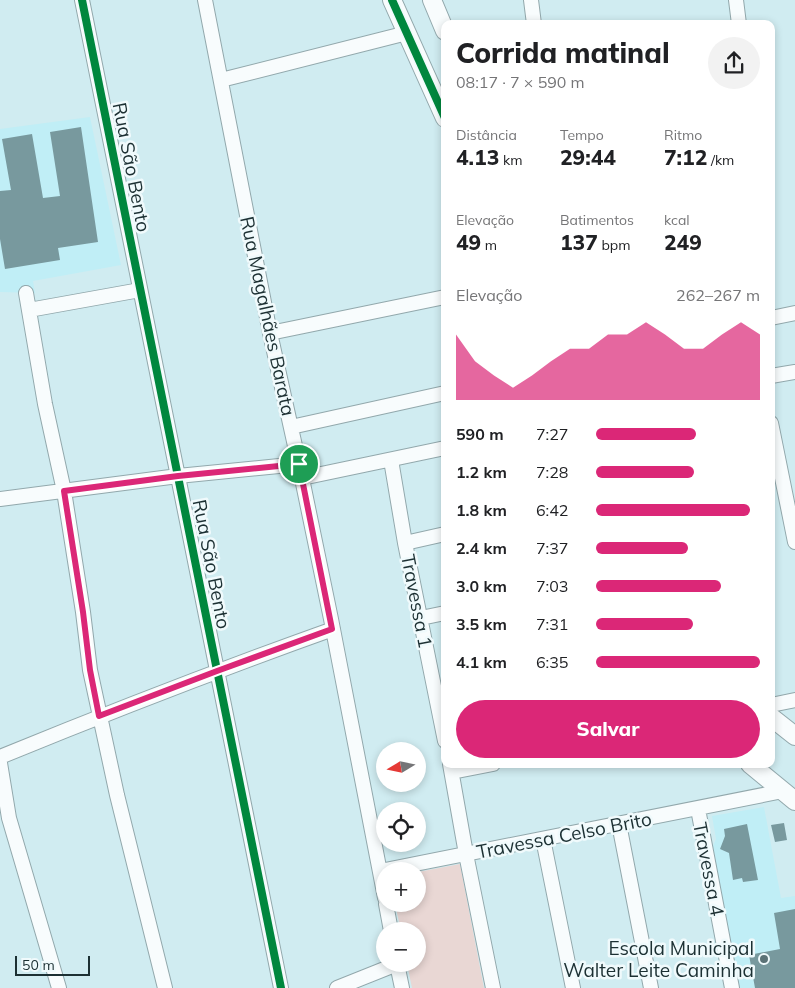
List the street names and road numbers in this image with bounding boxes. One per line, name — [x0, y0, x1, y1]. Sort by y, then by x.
street label: Rua São Bento — [108, 100, 156, 234]
street label: Rua Magalhães Barata — [235, 214, 301, 418]
street label: Rua São Bento — [188, 497, 236, 631]
street label: Travessa 1 — [396, 552, 438, 650]
street label: Travessa Celso Brito — [474, 806, 654, 864]
street label: Travessa 4 — [688, 820, 730, 918]

